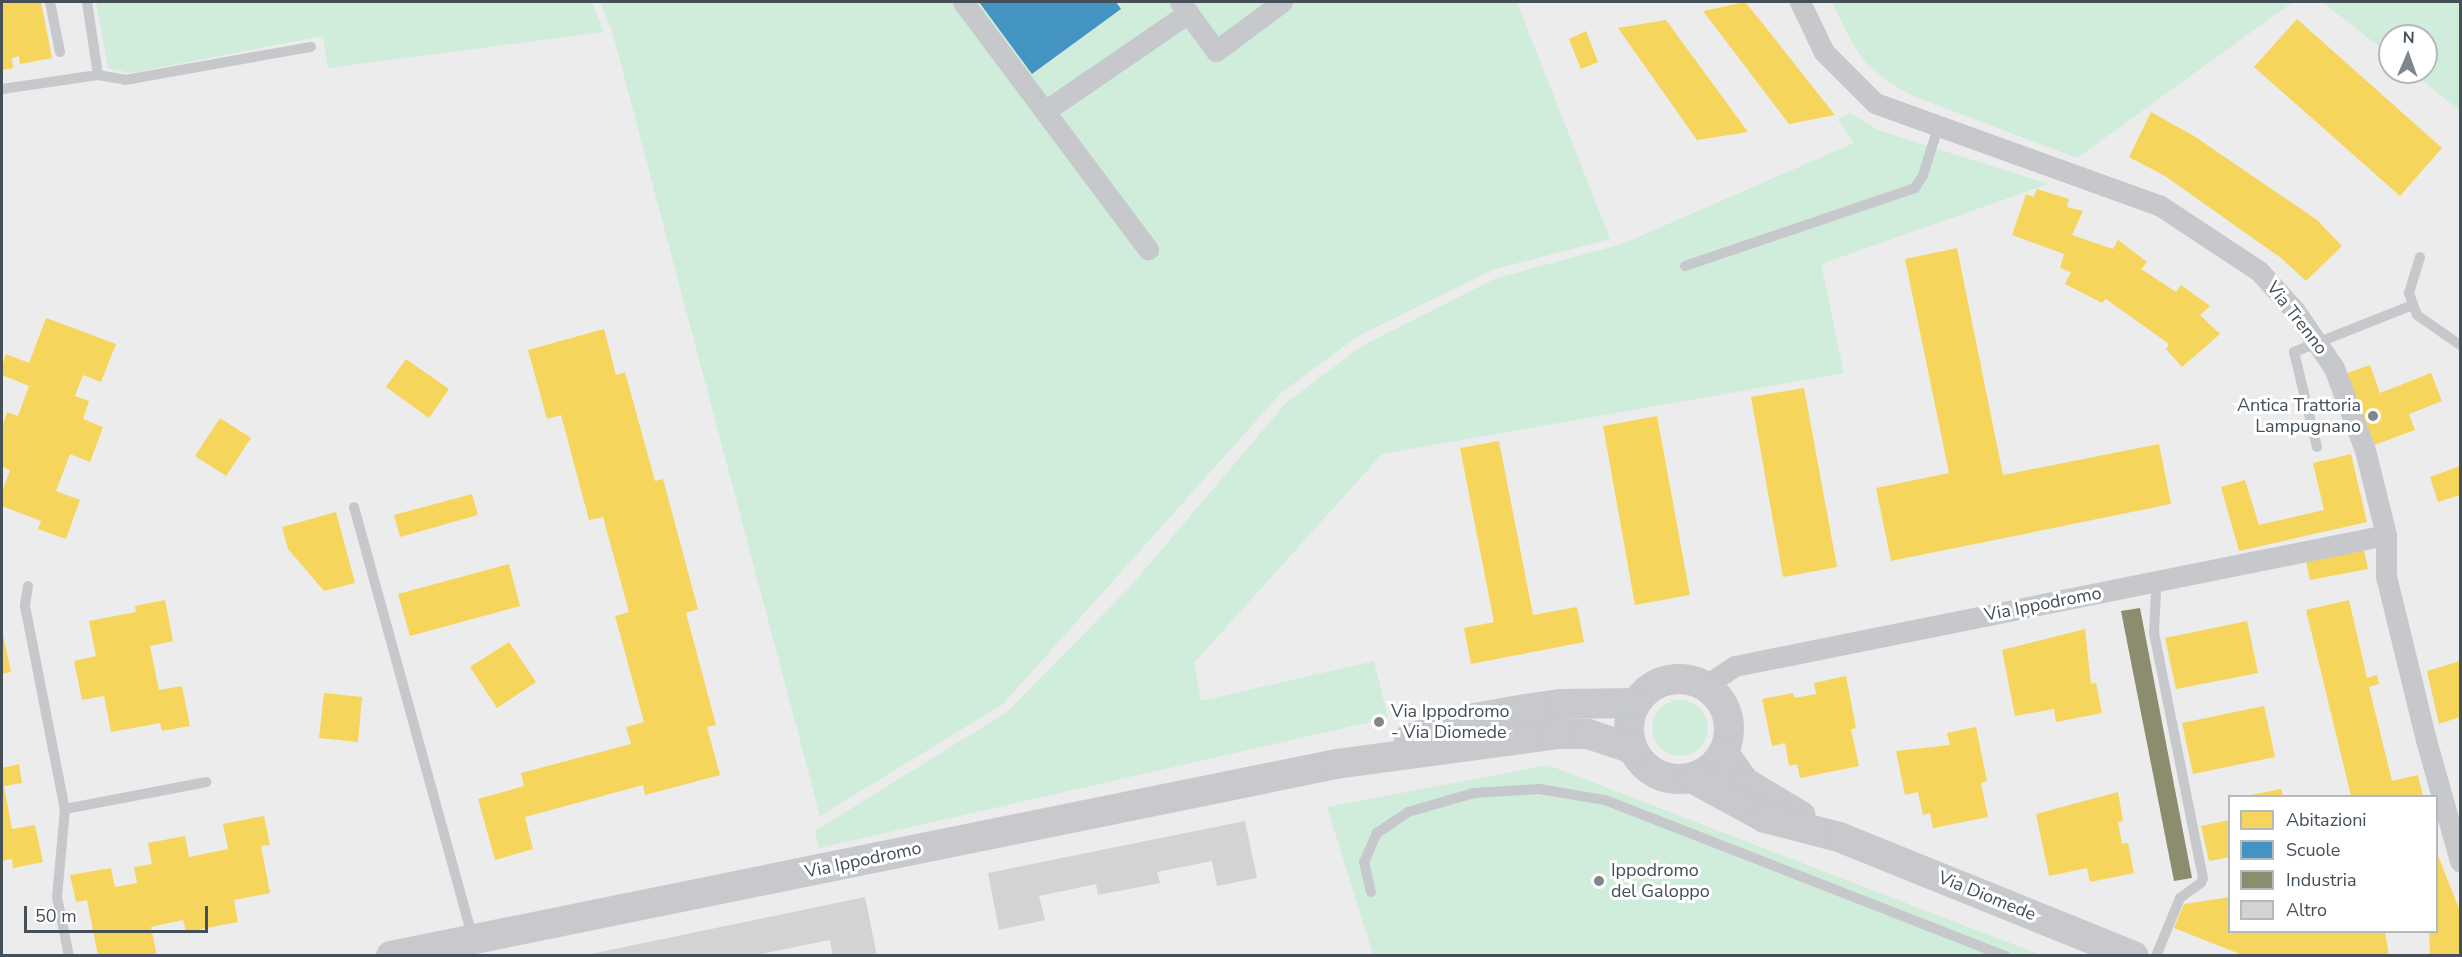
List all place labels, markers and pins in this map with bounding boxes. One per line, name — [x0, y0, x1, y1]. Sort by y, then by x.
place label: Antica Trattoria Lampugnano — [2237, 395, 2361, 438]
marker: Antica Trattoria Lampugnano — [2366, 409, 2380, 423]
place label: Via Ippodromo - Via Diomede — [1391, 701, 1510, 744]
marker: Via Ippodromo - Via Diomede — [1372, 715, 1386, 729]
place label: Ippodromo del Galoppo — [1611, 860, 1710, 902]
marker: Ippodromo del Galoppo — [1592, 874, 1606, 888]

